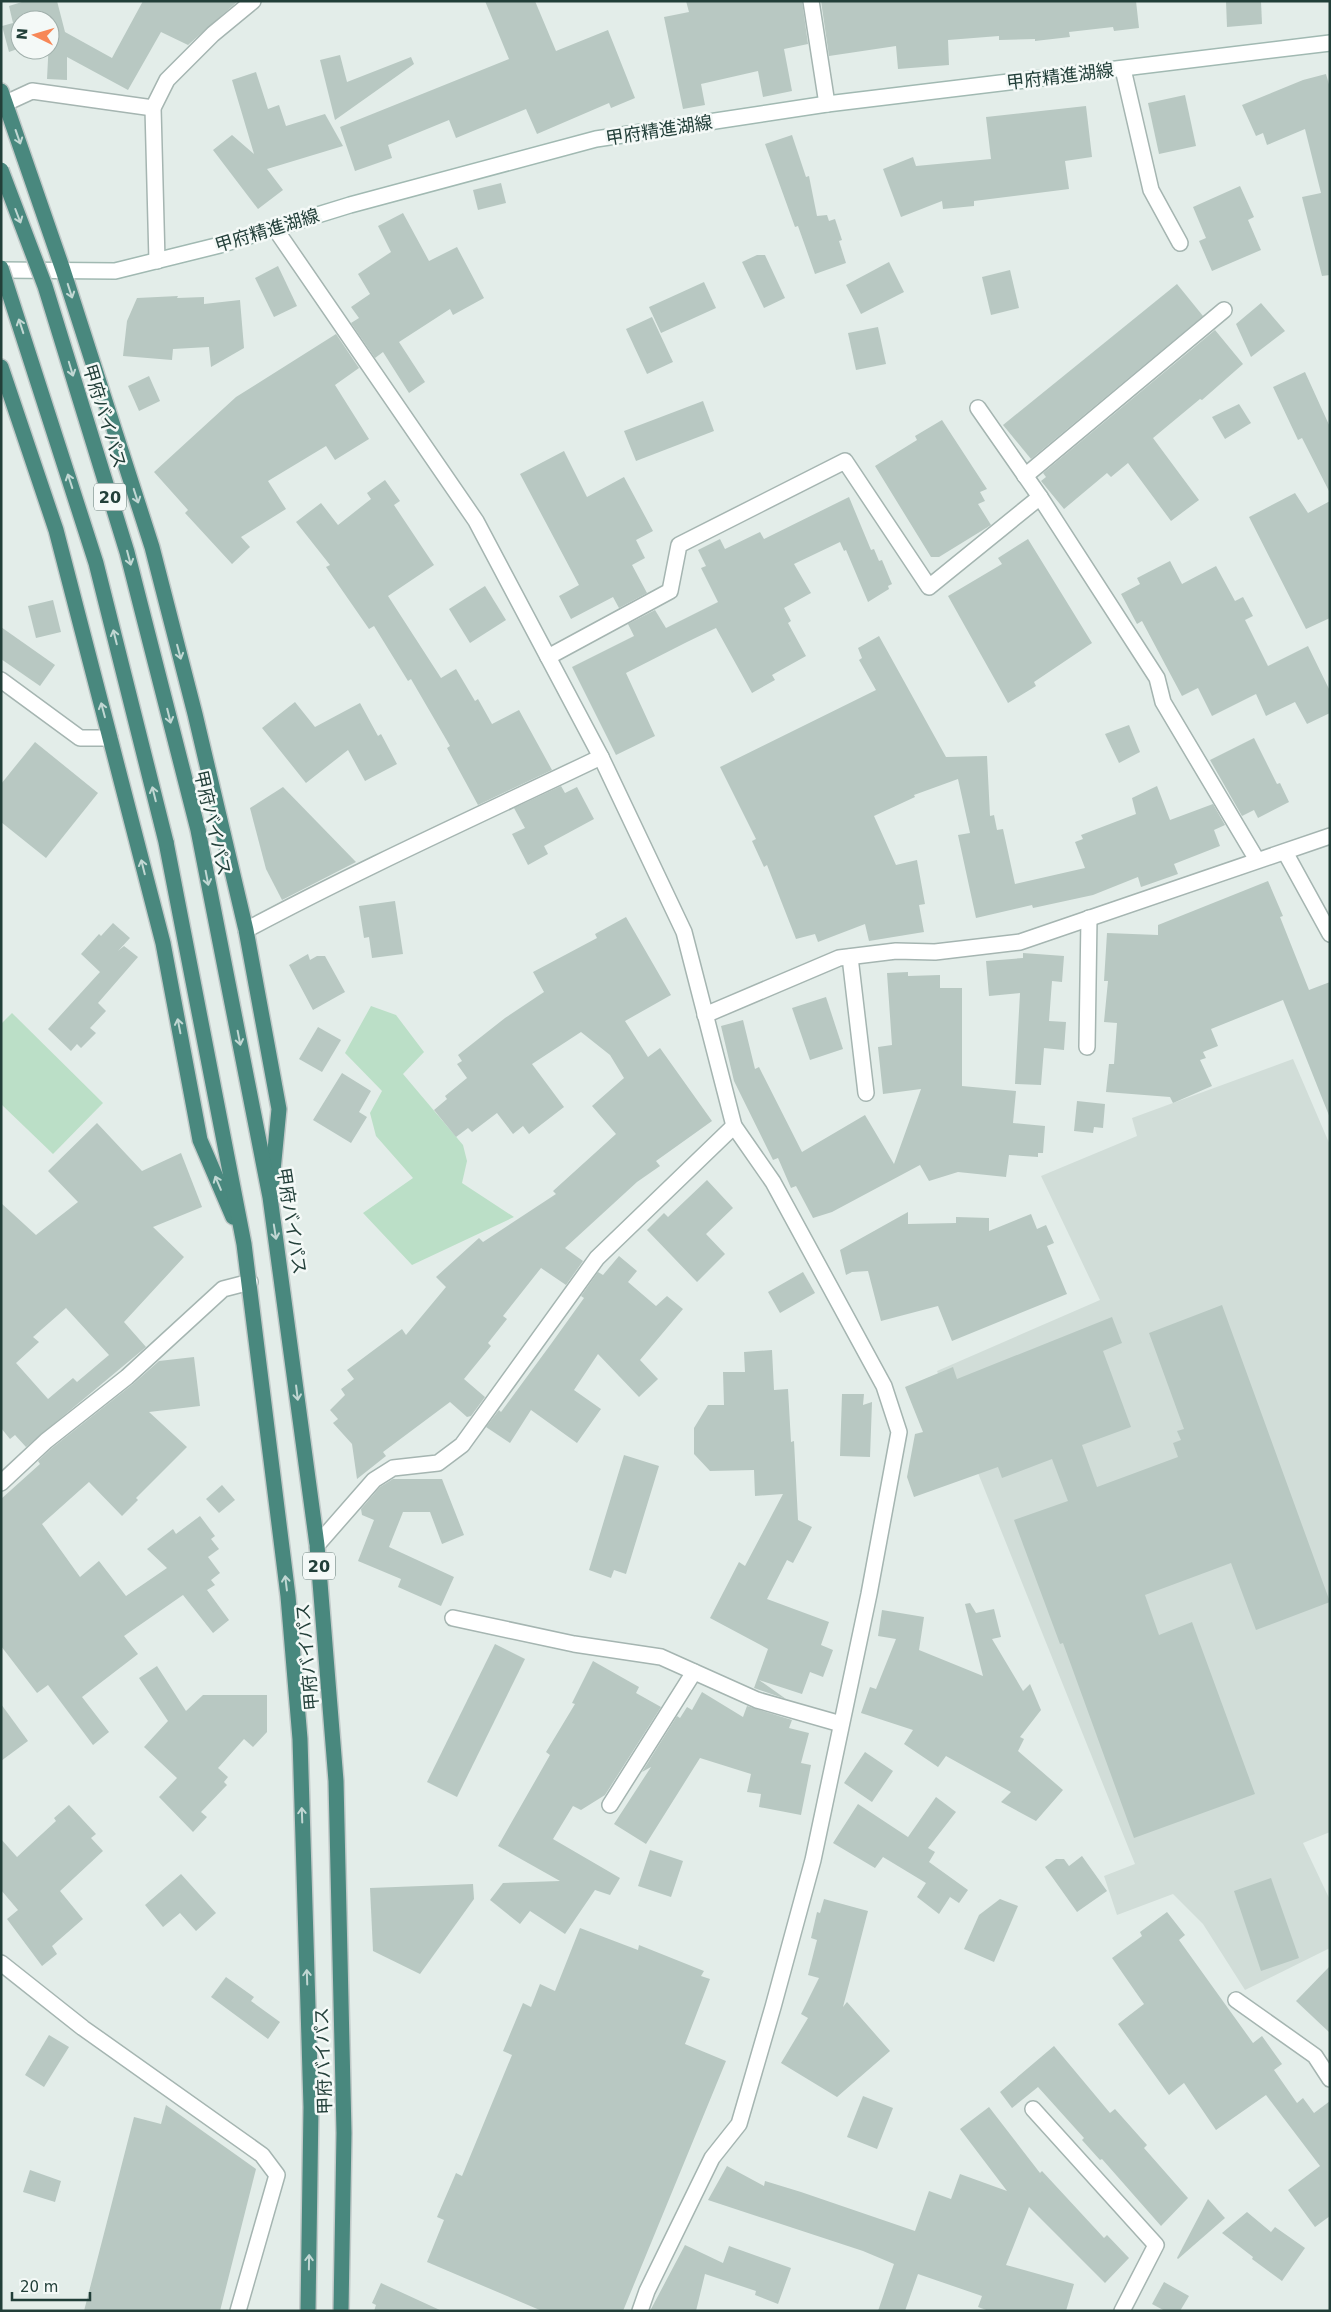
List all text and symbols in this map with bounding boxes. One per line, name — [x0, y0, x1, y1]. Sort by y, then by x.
north arrow — [10, 10, 60, 60]
text: N — [14, 27, 31, 40]
street label: 甲府精進湖線 — [1005, 59, 1115, 93]
street label: 甲府精進湖線 — [604, 111, 714, 149]
one-way arrow — [13, 129, 23, 145]
street label: 甲府精進湖線 — [212, 204, 322, 256]
one-way arrow — [14, 207, 23, 223]
one-way arrow — [66, 283, 75, 298]
one-way arrow — [15, 318, 25, 334]
one-way arrow — [66, 361, 76, 377]
street label: 甲府バイパス — [79, 361, 131, 471]
one-way arrow — [65, 473, 74, 489]
road number: 20 — [94, 484, 126, 511]
one-way arrow — [131, 487, 141, 503]
one-way arrow — [125, 550, 134, 566]
one-way arrow — [109, 629, 119, 645]
one-way arrow — [175, 644, 184, 660]
one-way arrow — [98, 702, 107, 718]
one-way arrow — [164, 707, 174, 723]
street label: 甲府バイパス — [191, 768, 235, 878]
one-way arrow — [149, 787, 158, 803]
one-way arrow — [138, 860, 147, 876]
one-way arrow — [203, 870, 212, 886]
one-way arrow — [173, 1018, 183, 1034]
one-way arrow — [234, 1029, 244, 1045]
street label: 甲府バイパス — [273, 1166, 311, 1276]
one-way arrow — [213, 1175, 222, 1190]
one-way arrow — [271, 1223, 281, 1239]
one-way arrow — [292, 1384, 302, 1400]
road number: 20 — [303, 1552, 335, 1580]
one-way arrow — [281, 1575, 291, 1591]
street label: 甲府バイパス — [292, 1602, 322, 1712]
one-way arrow — [297, 1807, 307, 1823]
one-way arrow — [302, 1969, 312, 1986]
street label: 甲府バイパス — [311, 2007, 335, 2115]
one-way arrow — [304, 2254, 314, 2270]
scale bar — [12, 2270, 90, 2302]
text: 20 m — [20, 2278, 58, 2296]

